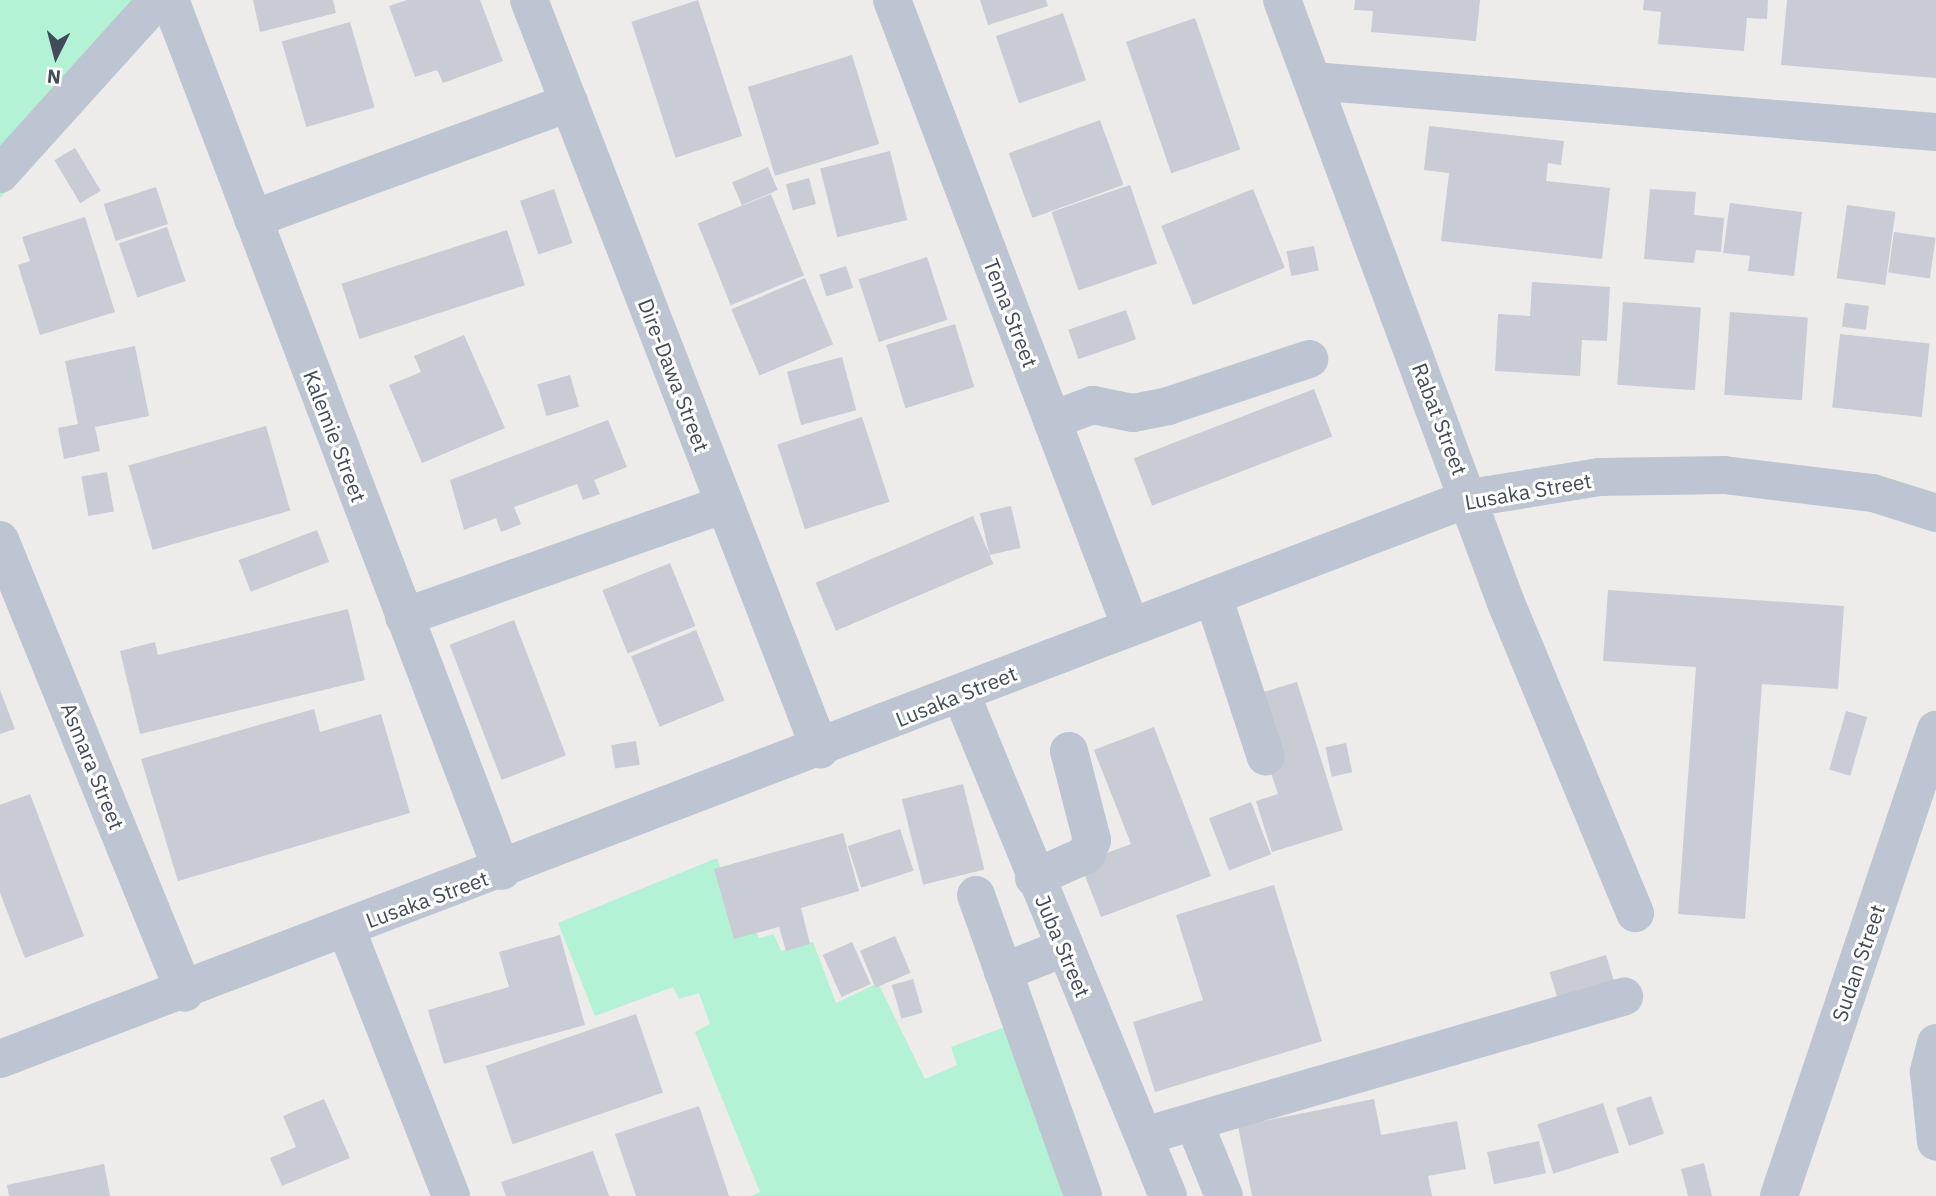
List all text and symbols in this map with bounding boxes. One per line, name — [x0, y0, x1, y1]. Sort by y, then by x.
north arrow — [21, 21, 91, 91]
text: N — [46, 64, 62, 90]
street label: Tema Street — [979, 255, 1043, 371]
street label: Dire-Dawa Street — [633, 295, 715, 455]
street label: Rabat Street — [1407, 360, 1473, 478]
street label: Kalemie Street — [298, 367, 372, 505]
street label: Lusaka Street — [1463, 467, 1593, 515]
street label: Lusaka Street — [892, 660, 1020, 732]
street label: Asmara Street — [56, 699, 130, 833]
street label: Lusaka Street — [362, 865, 492, 933]
street label: Juba Street — [1030, 891, 1096, 1001]
street label: Sudan Street — [1826, 901, 1890, 1025]

